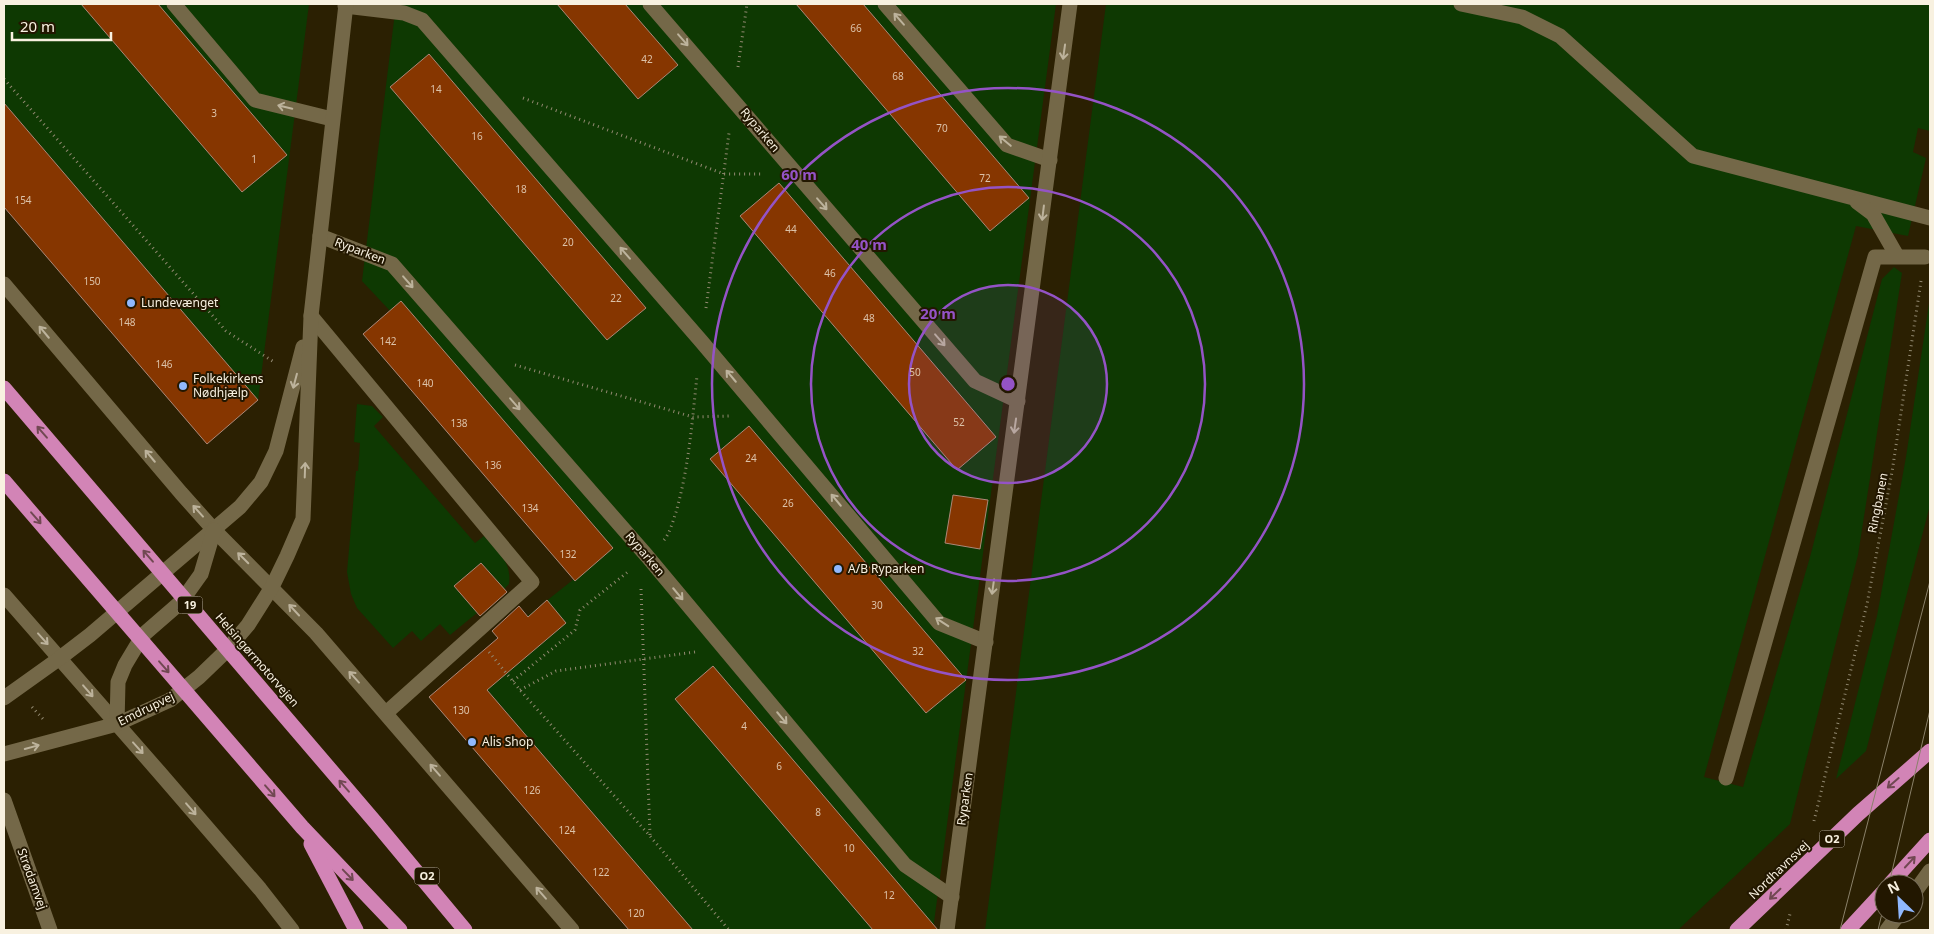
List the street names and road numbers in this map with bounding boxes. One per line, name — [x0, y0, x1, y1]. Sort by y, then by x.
street label: Ryparken — [737, 104, 784, 156]
street label: Ryparken — [332, 233, 388, 268]
street label: Ringbanen — [1863, 471, 1892, 535]
street label: Ryparken — [622, 528, 669, 580]
road number: 19 — [178, 596, 202, 614]
street label: Helsingørmotorvejen — [212, 609, 303, 710]
street label: Emdrupvej — [115, 688, 177, 730]
street label: Ryparken — [952, 771, 977, 826]
road number: O2 — [1820, 831, 1844, 848]
street label: Nordhavnsvej — [1745, 836, 1813, 903]
street label: Strødamvej — [14, 846, 51, 912]
road number: O2 — [414, 868, 440, 884]

